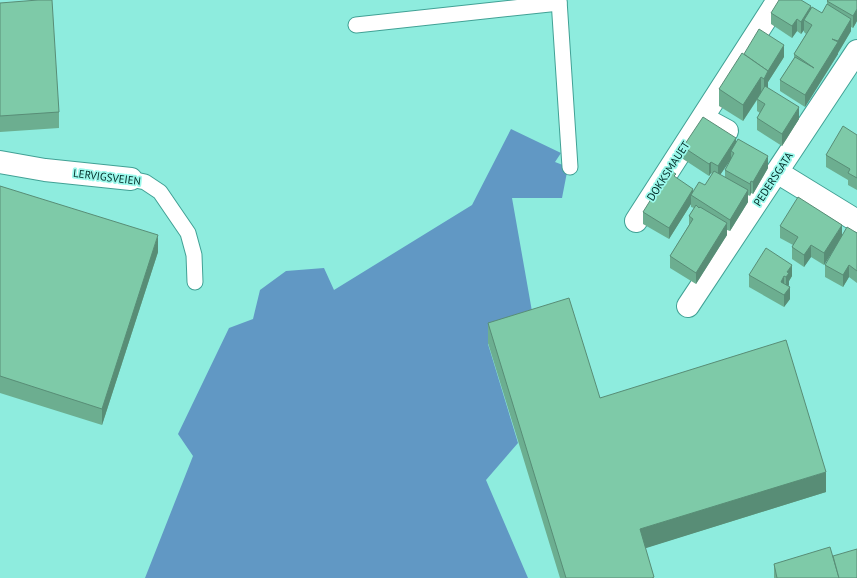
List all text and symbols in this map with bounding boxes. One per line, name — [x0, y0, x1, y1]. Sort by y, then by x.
street label: DOKKSMAUET — [644, 139, 692, 203]
street label: PEDERSGATA — [750, 149, 796, 209]
street label: LERVIGSVEIEN — [72, 166, 142, 188]

